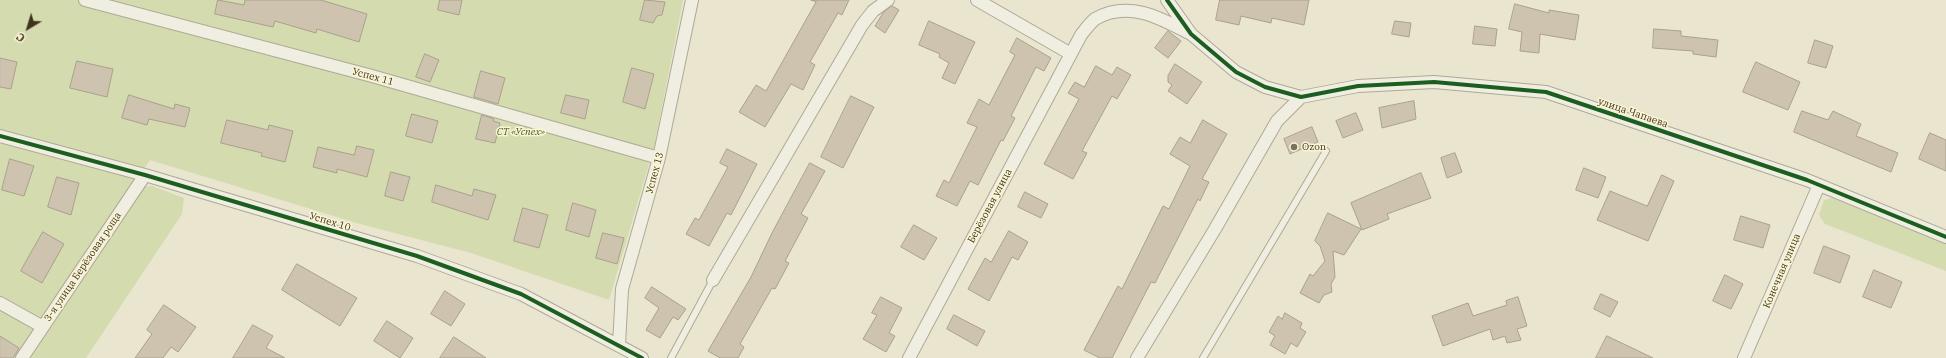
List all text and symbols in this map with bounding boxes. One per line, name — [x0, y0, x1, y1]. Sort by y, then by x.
north arrow — [8, 8, 48, 48]
text: С — [13, 30, 28, 45]
street label: Успех 11 — [351, 66, 395, 88]
street label: улица Чапаева — [1596, 95, 1670, 131]
park label: СТ «Успех» — [497, 126, 545, 138]
place label: Ozon — [1302, 141, 1326, 153]
marker: Ozon — [1289, 142, 1299, 152]
street label: Успех 13 — [644, 151, 666, 195]
street label: Берёзовая улица — [965, 167, 1015, 245]
street label: 3-я улица Берёзовая роща — [42, 210, 124, 324]
street label: Успех 10 — [308, 210, 352, 234]
street label: Конечная улица — [1761, 232, 1803, 310]

